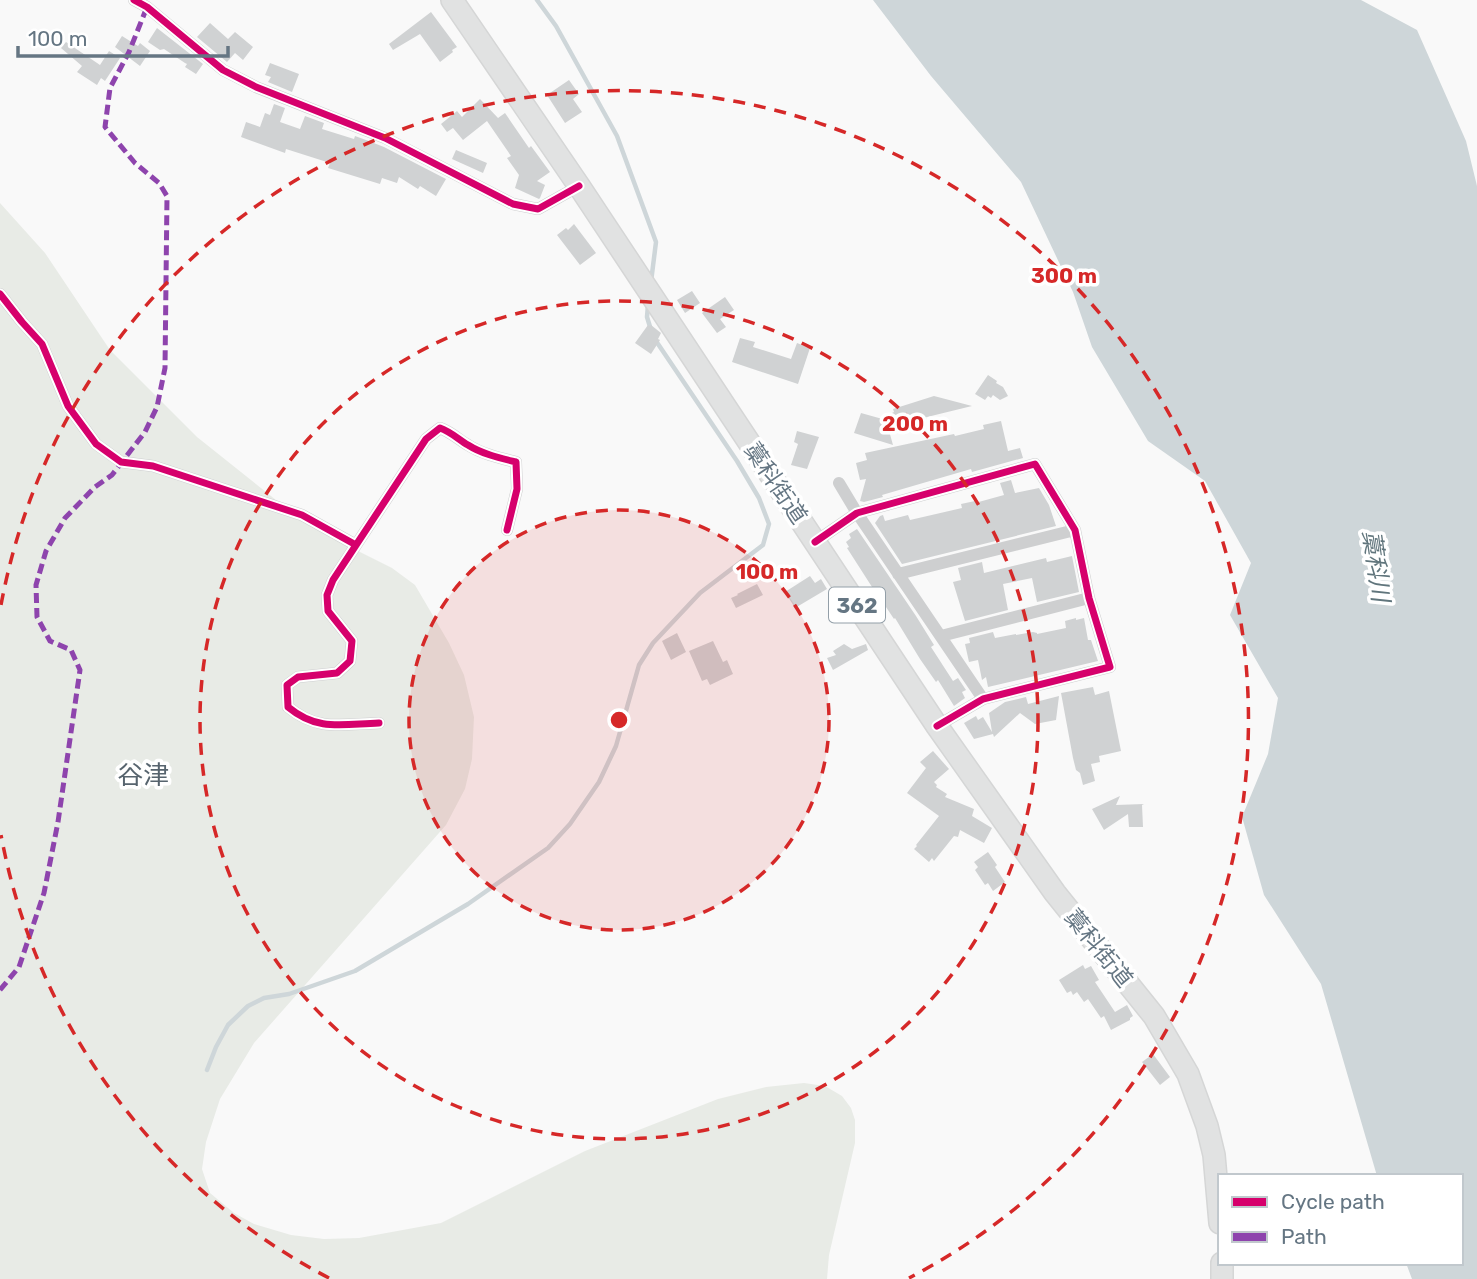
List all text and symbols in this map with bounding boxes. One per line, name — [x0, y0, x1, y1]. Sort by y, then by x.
scale bar — [18, 14, 228, 58]
text: 100 m — [28, 26, 87, 51]
text: 300 m — [1031, 263, 1097, 288]
text: 200 m — [882, 411, 948, 436]
street label: 藁科街道 — [739, 437, 813, 529]
water label: 藁科川 — [1357, 528, 1395, 607]
text: 100 m — [736, 559, 798, 584]
road number: 362 — [829, 588, 885, 622]
centre of rings — [607, 708, 631, 732]
district label: 谷津 — [117, 760, 169, 791]
street label: 藁科街道 — [1059, 903, 1139, 993]
legend — [1218, 1174, 1463, 1265]
text: Cycle path — [1281, 1189, 1385, 1214]
text: Path — [1281, 1224, 1327, 1249]

